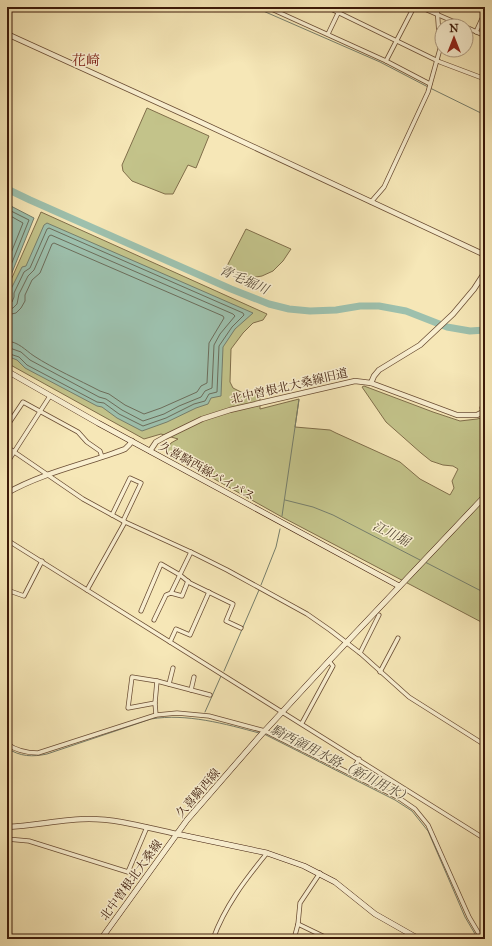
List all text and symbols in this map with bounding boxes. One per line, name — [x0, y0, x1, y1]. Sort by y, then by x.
north arrow — [434, 18, 474, 58]
text: N — [449, 22, 459, 35]
district label: 花崎 — [72, 52, 100, 69]
water label: 青毛堀川 — [217, 262, 273, 299]
street label: 北中曽根北大桑線旧道 — [229, 366, 349, 406]
street label: 久喜騎西線バイパス — [156, 439, 258, 503]
water label: 江川堀 — [370, 518, 414, 551]
water label: 騎西領用水路（新川用水） — [268, 721, 414, 807]
street label: 久喜騎西線 — [173, 766, 223, 820]
street label: 北中曽根北大桑線 — [97, 837, 165, 923]

